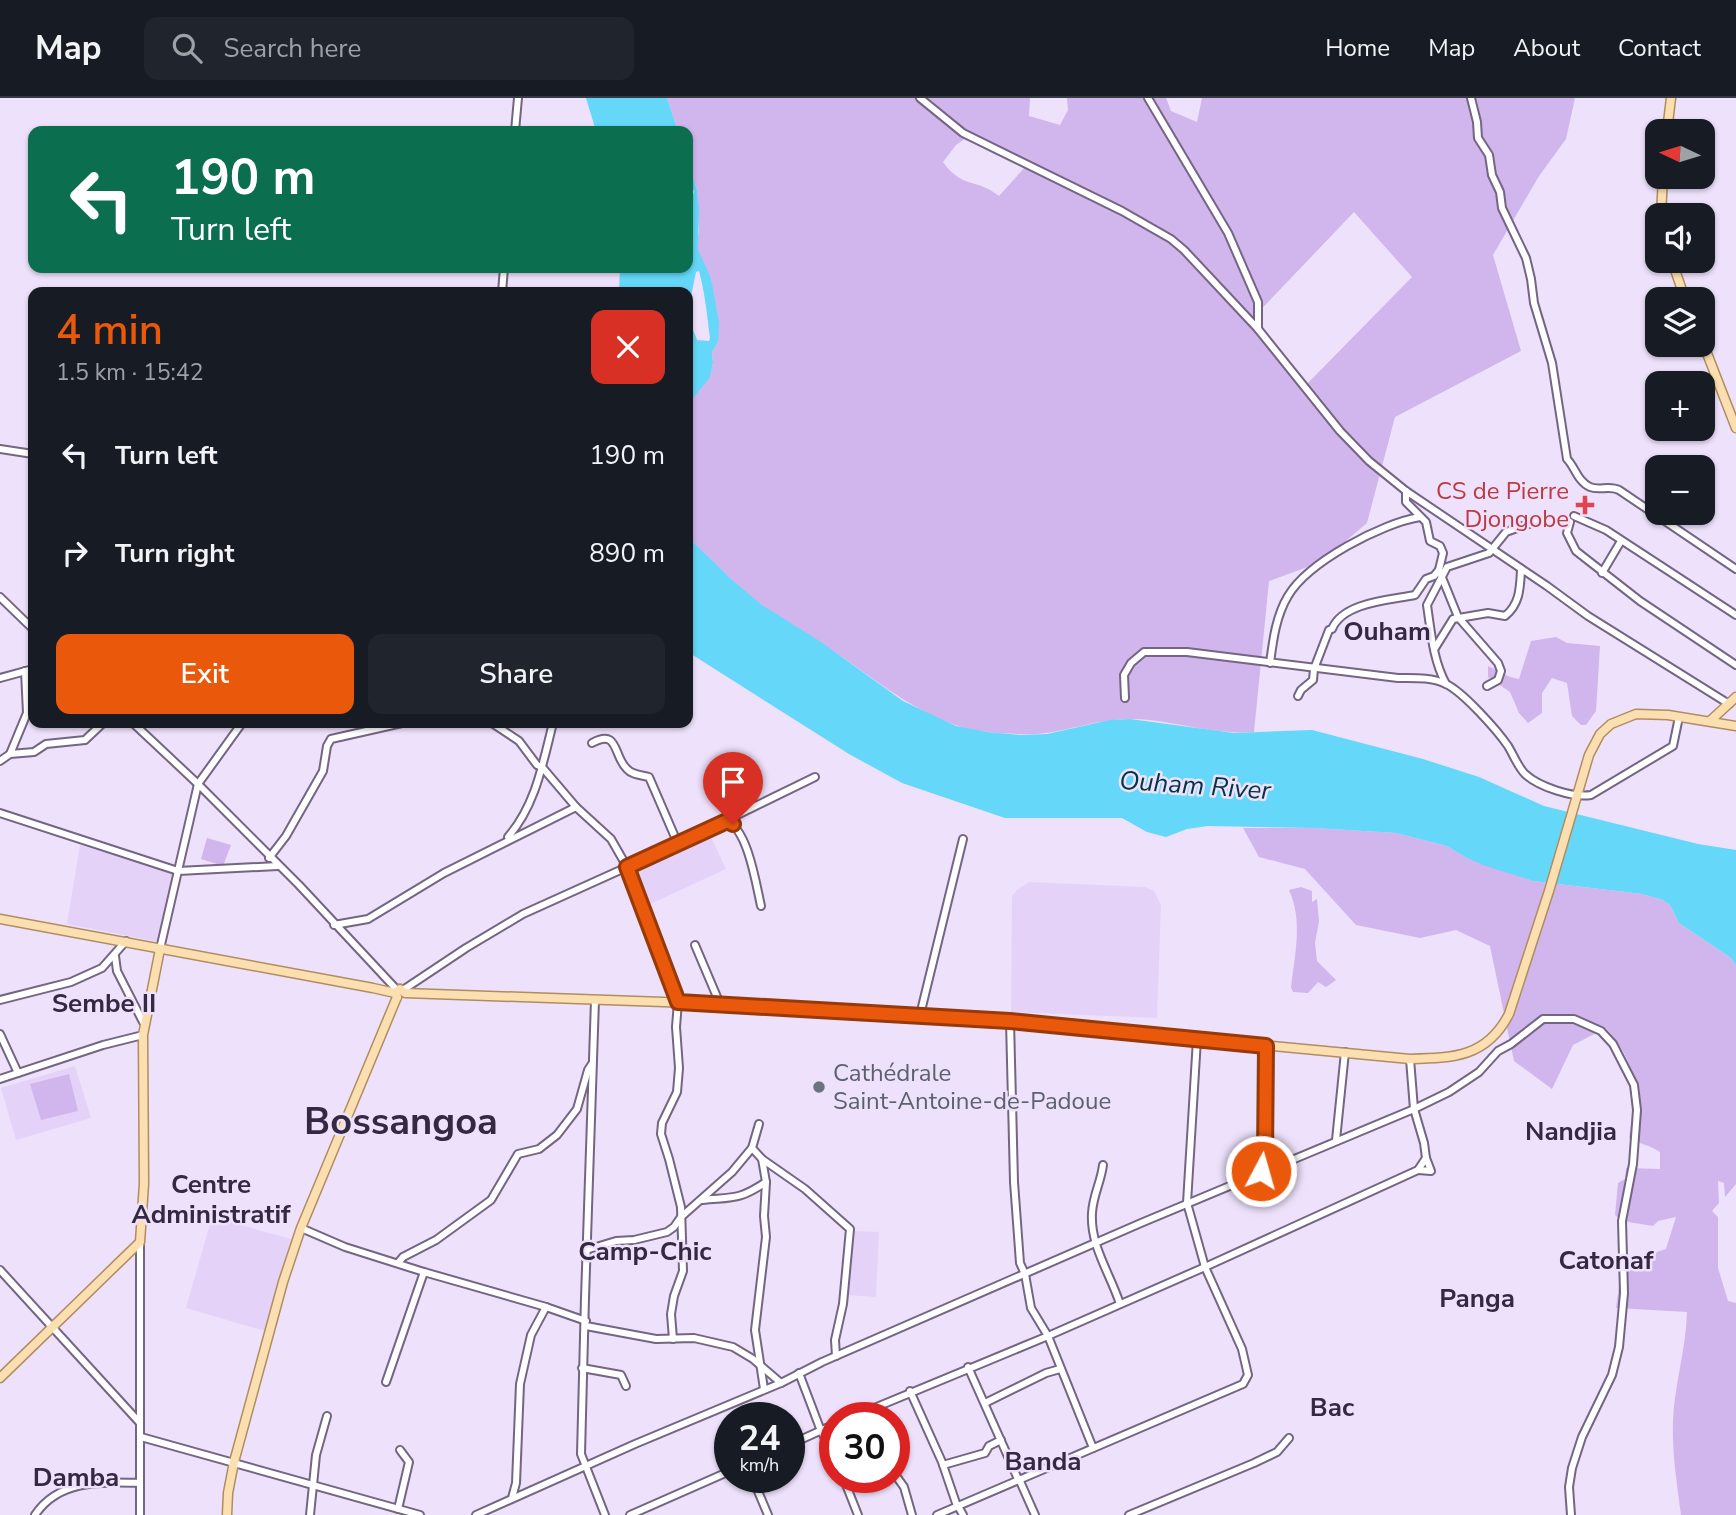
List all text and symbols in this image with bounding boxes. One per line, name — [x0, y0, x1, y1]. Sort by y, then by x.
search box — [144, 17, 634, 80]
text: Map — [35, 26, 102, 71]
icon: search — [168, 29, 206, 67]
text: Search here — [224, 31, 361, 66]
text: Home — [1325, 32, 1390, 64]
text: Map — [1428, 32, 1475, 64]
text: About — [1513, 32, 1580, 64]
text: Contact — [1618, 32, 1701, 64]
north arrow — [1645, 119, 1715, 189]
map controls — [1645, 119, 1715, 525]
text: 190 m — [171, 144, 315, 211]
icon: left — [56, 154, 147, 245]
button: sound — [1645, 203, 1715, 273]
text: Turn left — [171, 208, 291, 251]
button: layers — [1645, 287, 1715, 357]
text: 4 min — [56, 302, 163, 359]
button: close — [591, 310, 665, 384]
text: 1.5 km · 15:42 — [56, 357, 203, 388]
button: + — [1645, 371, 1715, 441]
icon: left — [56, 436, 94, 474]
text: Turn left — [115, 438, 218, 473]
text: 190 m — [589, 438, 665, 473]
button: − — [1645, 455, 1715, 525]
place label: CS de Pierre Djongobe — [1436, 475, 1569, 535]
marker: CS de Pierre Djongobe — [1575, 495, 1595, 515]
icon: right — [56, 534, 94, 572]
text: Turn right — [115, 536, 234, 571]
text: 890 m — [589, 536, 665, 571]
district label: Ouham — [1343, 614, 1431, 649]
button: Exit — [56, 634, 354, 714]
button: Share — [368, 634, 665, 714]
pin — [703, 752, 763, 824]
icon: arrive — [714, 763, 752, 801]
water label: Ouham River — [1118, 763, 1273, 808]
district label: Sembe II — [52, 986, 156, 1021]
place label: Cathédrale Saint-Antoine-de-Padoue — [833, 1057, 1111, 1117]
marker: Cathédrale Saint-Antoine-de-Padoue — [811, 1079, 827, 1095]
district label: Bossangoa — [304, 1096, 498, 1147]
district label: Nandjia — [1525, 1114, 1617, 1149]
position arrow — [1224, 1134, 1298, 1208]
district label: Centre Administratif — [132, 1167, 291, 1232]
district label: Camp-Chic — [578, 1234, 712, 1269]
district label: Catonaf — [1558, 1243, 1654, 1278]
district label: Panga — [1439, 1281, 1515, 1316]
district label: Bac — [1310, 1390, 1354, 1425]
speed limit sign: 30 — [819, 1402, 910, 1493]
text: 24 — [738, 1415, 781, 1462]
district label: Banda — [1004, 1444, 1082, 1479]
text: km/h — [740, 1453, 779, 1477]
district label: Damba — [33, 1460, 119, 1495]

